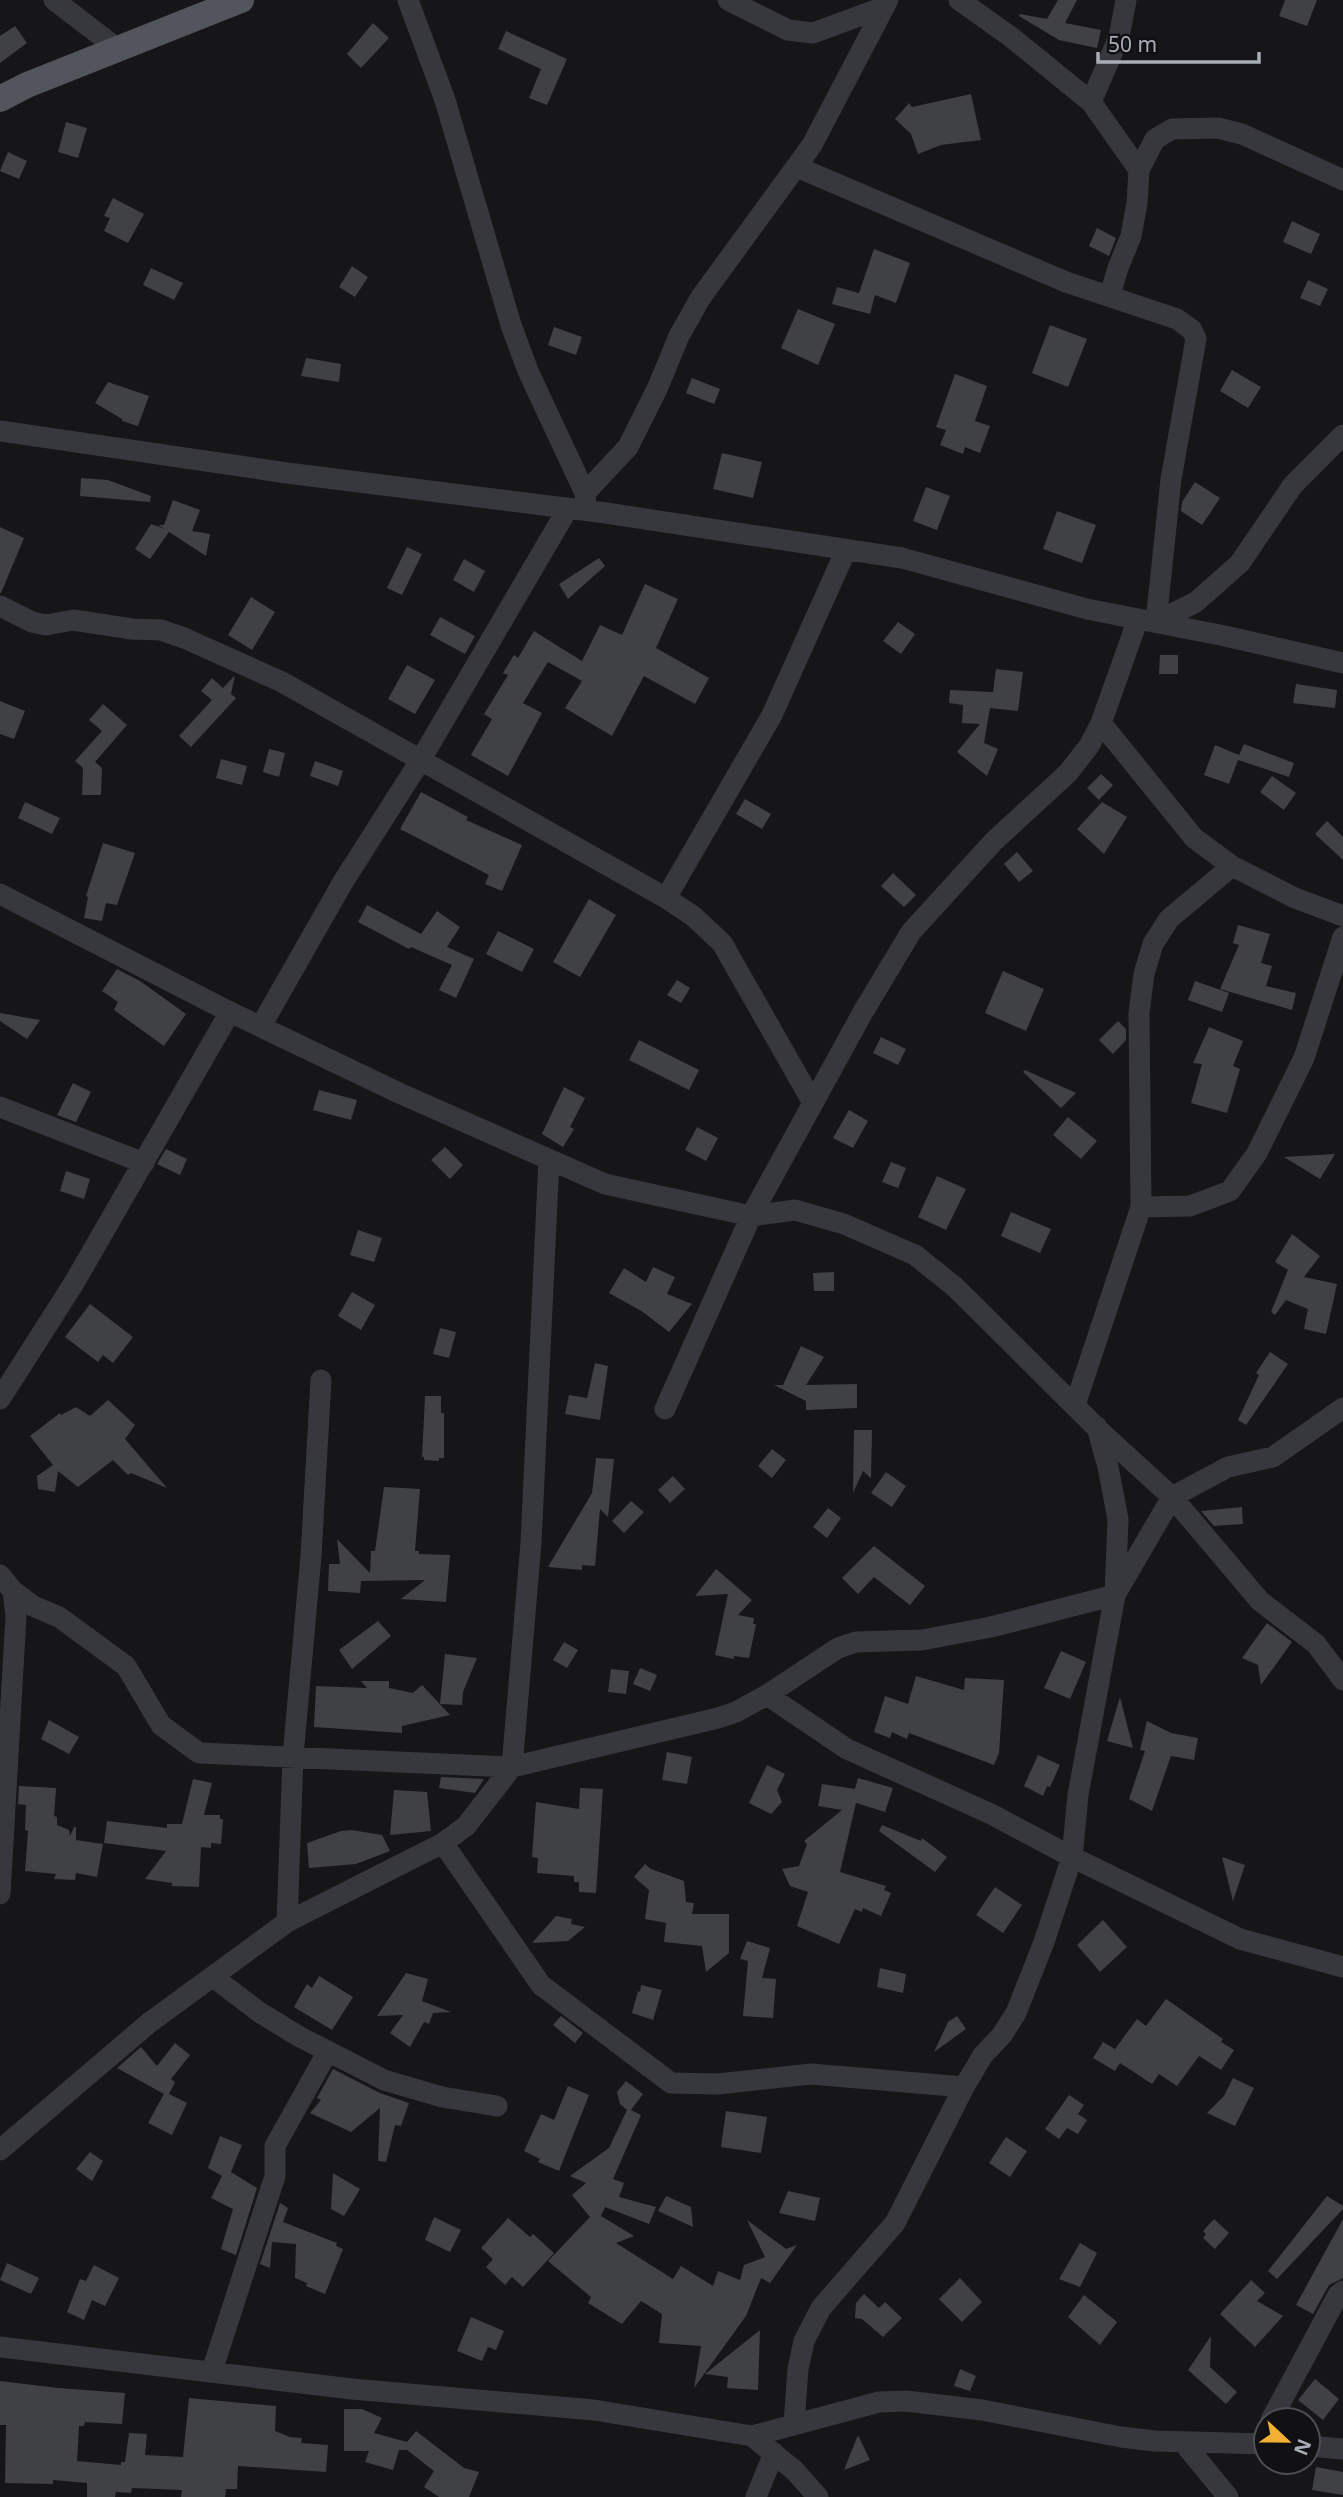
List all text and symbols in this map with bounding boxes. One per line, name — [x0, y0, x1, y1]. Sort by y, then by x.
scale bar — [1098, 21, 1259, 65]
text: 50 m — [1108, 30, 1157, 58]
north arrow — [1252, 2406, 1322, 2476]
text: N — [1288, 2435, 1318, 2459]

